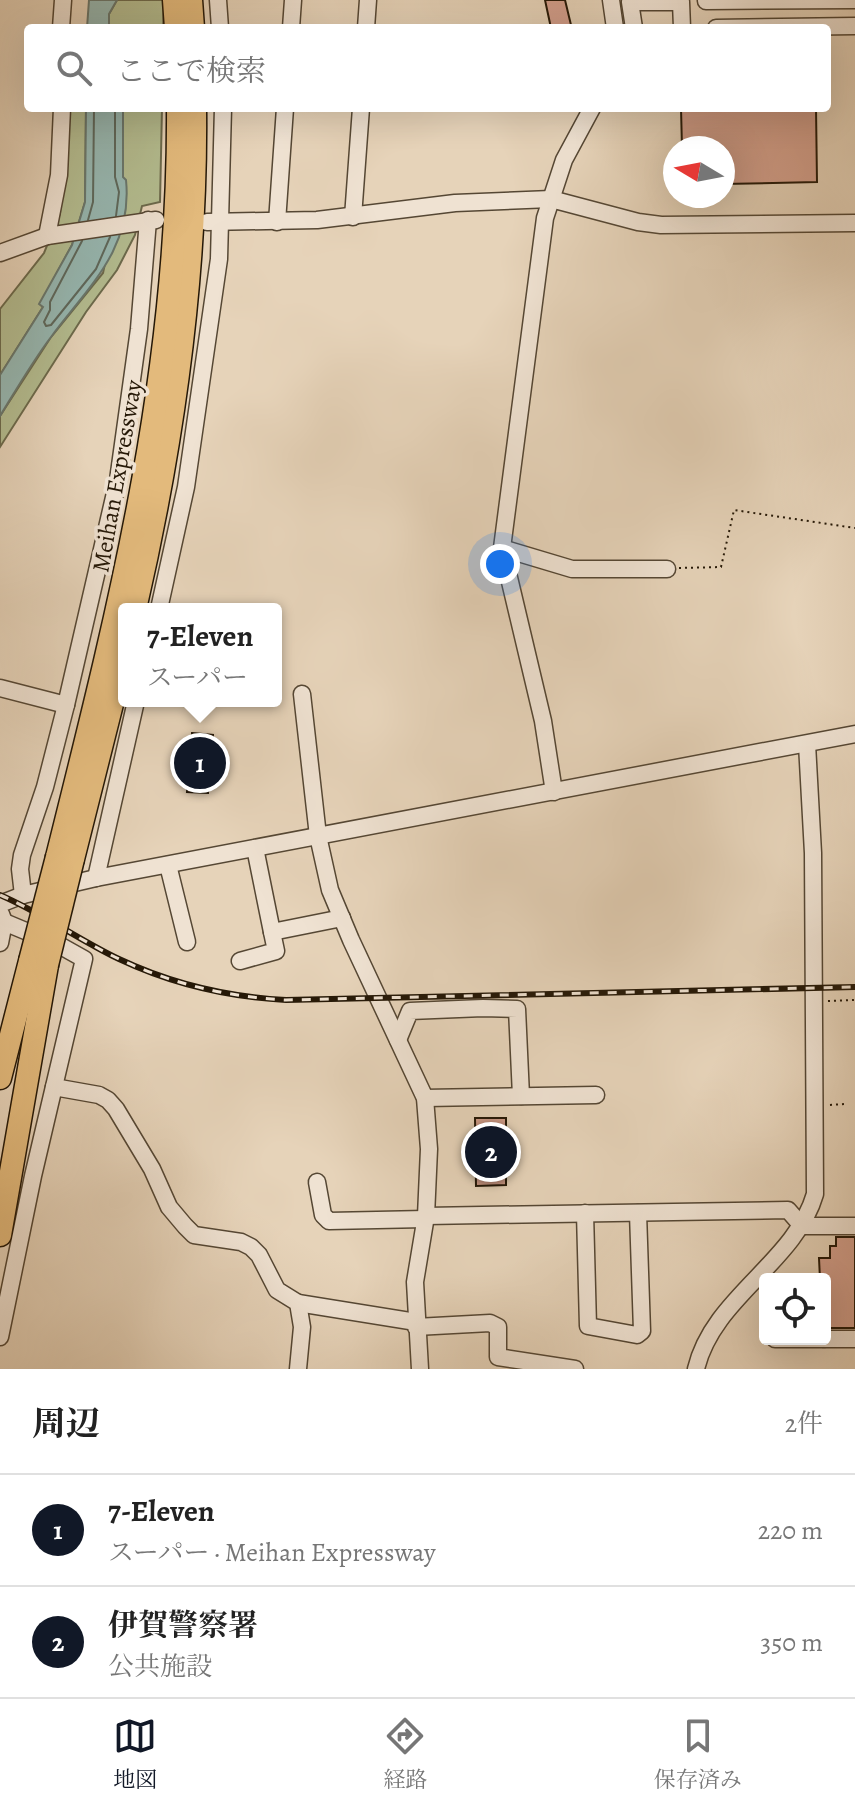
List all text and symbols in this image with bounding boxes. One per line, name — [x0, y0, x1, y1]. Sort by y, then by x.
search box — [24, 24, 831, 112]
icon: search — [52, 46, 96, 90]
text: ここで検索 — [116, 51, 266, 91]
north arrow — [663, 136, 735, 208]
street label: Meihan Expressway — [84, 377, 150, 575]
your location — [480, 544, 520, 584]
popup — [118, 603, 282, 707]
text: 7-Eleven — [147, 616, 253, 656]
text: スーパー — [147, 660, 248, 695]
pin: 1 — [174, 733, 226, 793]
pin: 2 — [465, 1122, 517, 1182]
map controls — [759, 1273, 831, 1345]
button: locate — [759, 1273, 831, 1345]
text: 周辺 — [32, 1400, 100, 1447]
text: 2件 — [785, 1406, 823, 1441]
text: 7-Eleven — [108, 1491, 215, 1531]
text: 1 — [53, 1513, 63, 1548]
text: 220 m — [758, 1513, 823, 1548]
text: スーパー · Meihan Expressway — [108, 1535, 436, 1570]
text: 伊賀警察署 — [108, 1605, 258, 1645]
text: 2 — [52, 1625, 64, 1660]
text: 350 m — [760, 1625, 823, 1660]
text: 公共施設 — [108, 1649, 212, 1684]
tab: 地図 — [113, 1714, 157, 1795]
tab: 経路 — [383, 1714, 428, 1795]
tab: 保存済み — [654, 1714, 742, 1795]

